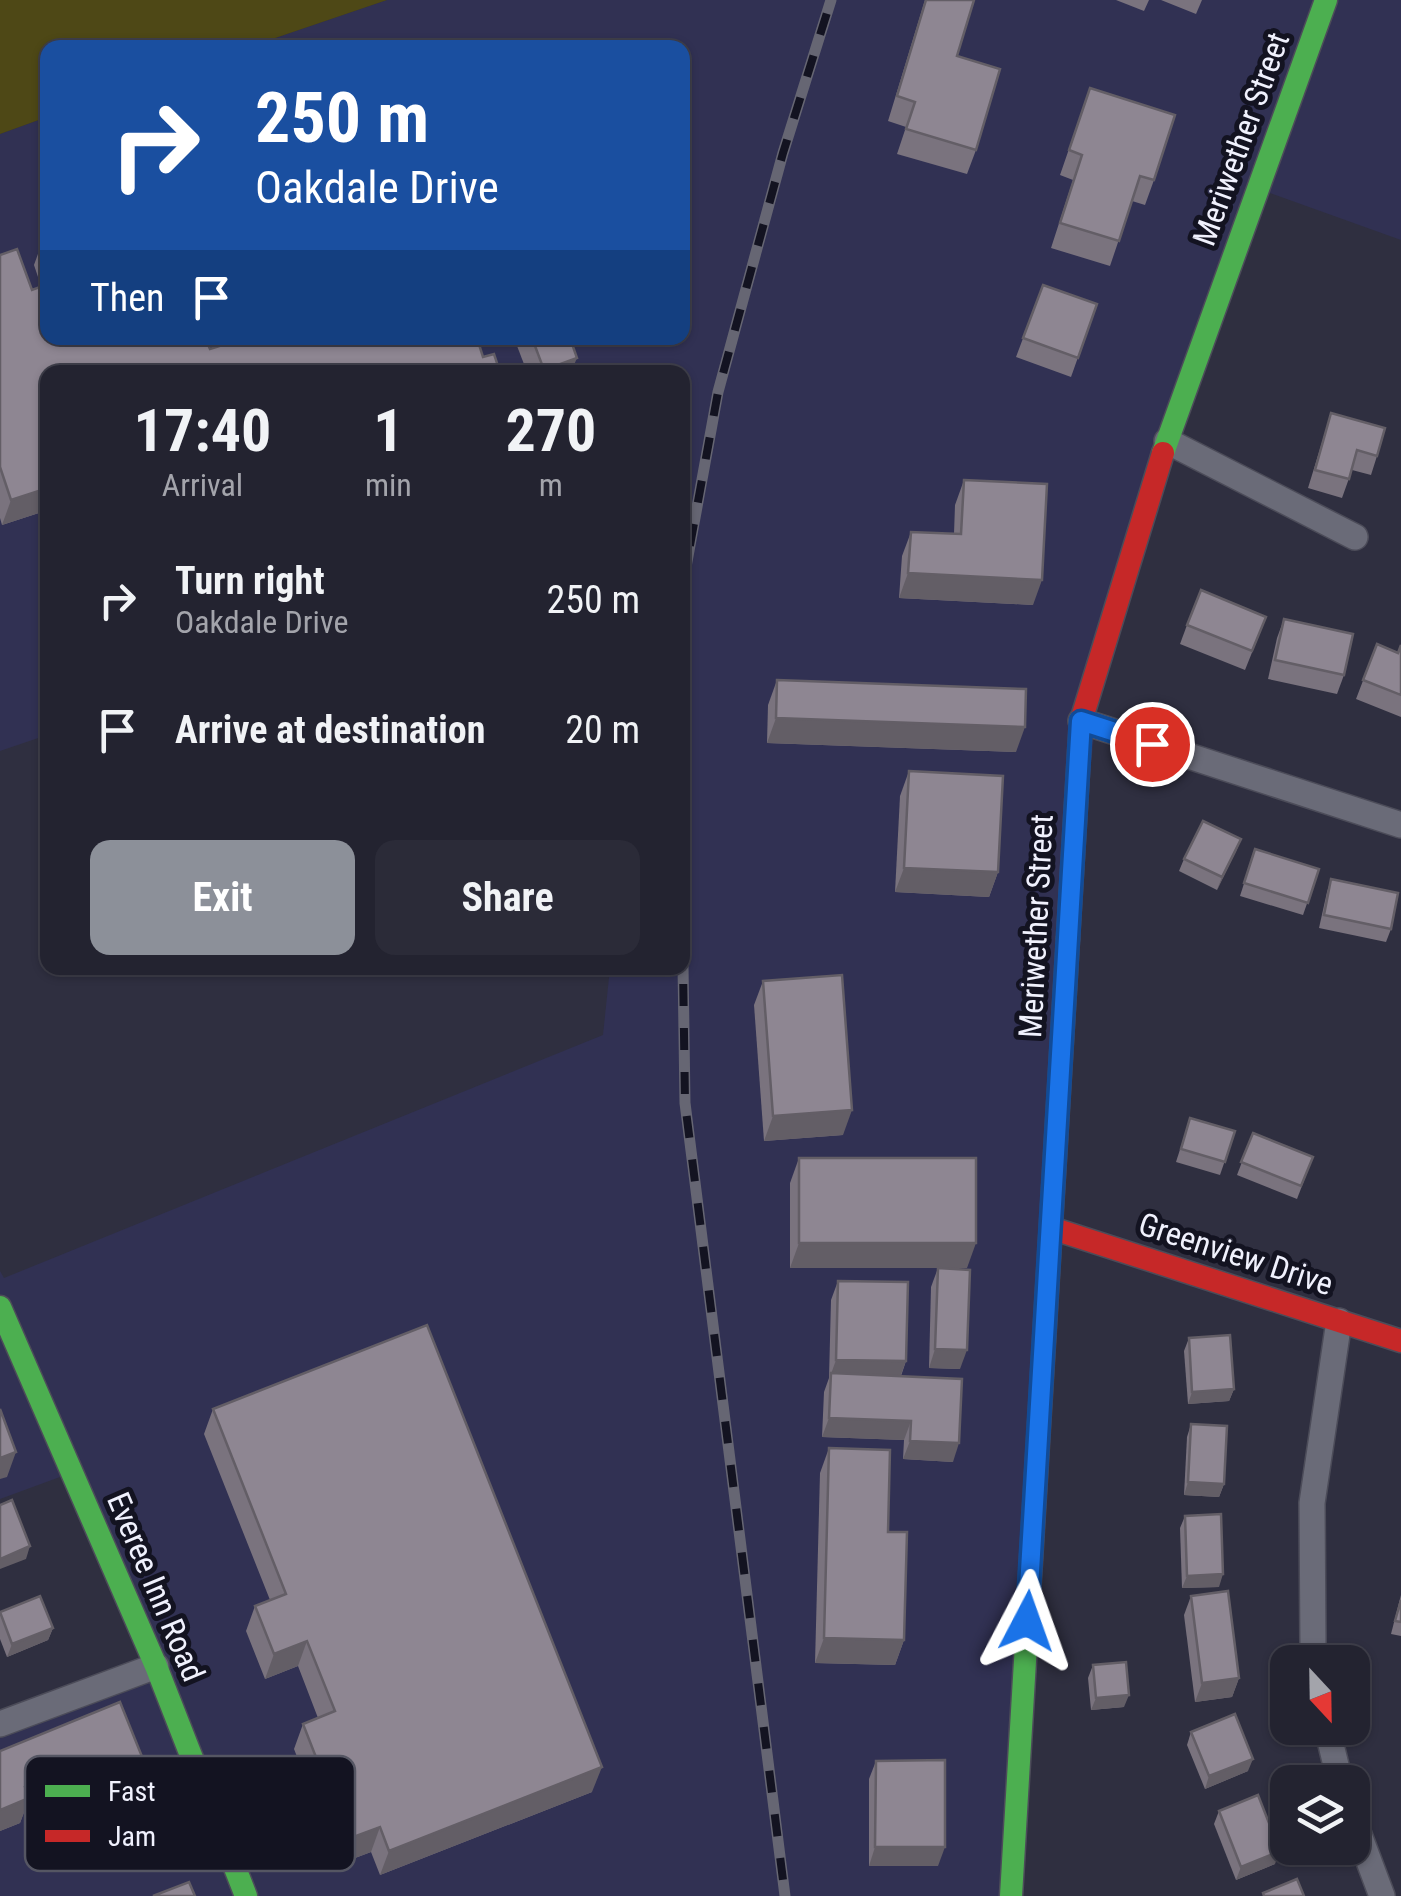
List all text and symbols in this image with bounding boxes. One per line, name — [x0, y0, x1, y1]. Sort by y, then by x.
street label: Meriwether Street — [1185, 27, 1297, 251]
text: 250 m — [255, 77, 429, 159]
icon: right — [90, 80, 220, 210]
text: Oakdale Drive — [255, 161, 499, 214]
icon: arrive — [184, 270, 239, 325]
text: Then — [90, 276, 164, 320]
text: 17:40 — [134, 395, 271, 466]
text: 1 — [373, 395, 404, 466]
text: 270 — [505, 395, 596, 466]
text: Arrival — [162, 466, 243, 504]
text: min — [365, 466, 412, 504]
text: m — [539, 466, 563, 504]
text: Turn right — [175, 559, 325, 603]
icon: right — [90, 573, 145, 628]
text: 250 m — [546, 578, 640, 622]
text: Oakdale Drive — [175, 603, 348, 641]
pin — [1110, 702, 1195, 787]
icon: arrive — [90, 703, 145, 758]
text: Arrive at destination — [175, 708, 485, 752]
text: 20 m — [565, 708, 640, 752]
icon: arrive — [1125, 717, 1180, 772]
street label: Meriwether Street — [1011, 813, 1061, 1039]
button: Exit — [90, 840, 355, 955]
button: Share — [375, 840, 640, 955]
street label: Greenview Drive — [1134, 1205, 1338, 1303]
street label: Everee Inn Road — [99, 1487, 213, 1687]
position arrow — [975, 1569, 1079, 1673]
north arrow — [1270, 1645, 1370, 1745]
map controls — [1270, 1645, 1370, 1865]
legend — [25, 1756, 355, 1871]
button: layers — [1270, 1765, 1370, 1865]
text: Fast — [108, 1775, 155, 1808]
text: Jam — [108, 1820, 156, 1853]

